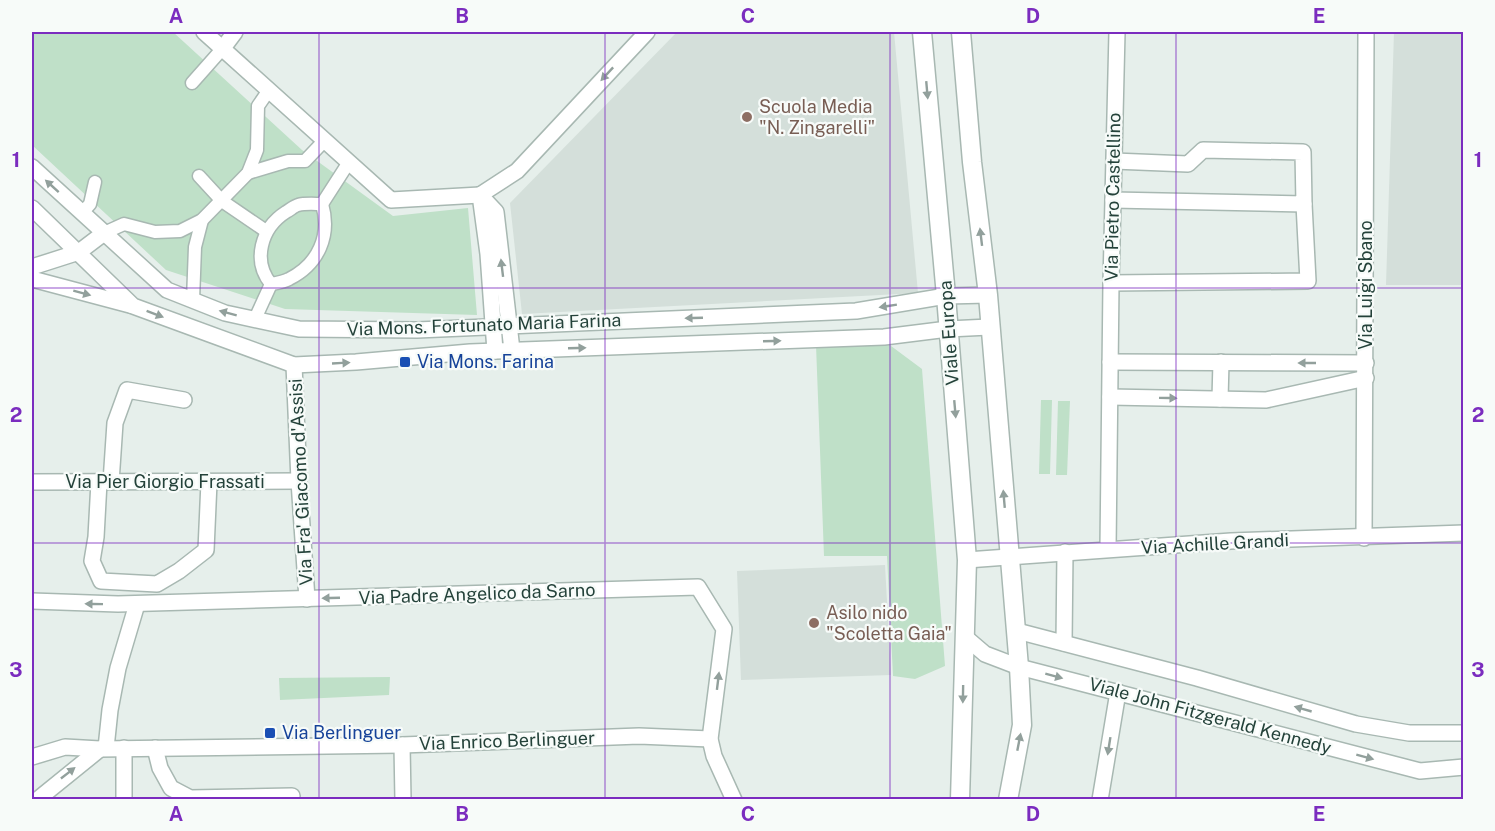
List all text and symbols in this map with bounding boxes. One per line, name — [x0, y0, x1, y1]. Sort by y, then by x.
text: A — [169, 4, 183, 28]
text: B — [455, 4, 469, 28]
text: C — [741, 4, 755, 28]
text: D — [1026, 4, 1040, 28]
text: E — [1313, 4, 1325, 28]
one-way arrow — [600, 67, 614, 82]
one-way arrow — [922, 80, 932, 99]
place label: Scuola Media "N. Zingarelli" — [759, 96, 875, 138]
marker: Scuola Media "N. Zingarelli" — [740, 110, 754, 124]
street label: Via Pietro Castellino — [1101, 113, 1124, 281]
text: 1 — [12, 148, 20, 172]
text: 1 — [1474, 148, 1482, 172]
one-way arrow — [45, 180, 60, 193]
street label: Via Luigi Sbano — [1355, 220, 1376, 350]
one-way arrow — [976, 228, 986, 247]
one-way arrow — [497, 258, 507, 277]
street label: Viale Europa — [934, 280, 963, 386]
one-way arrow — [73, 288, 91, 298]
one-way arrow — [879, 301, 898, 310]
one-way arrow — [219, 307, 237, 317]
street label: Via Mons. Fortunato Maria Farina — [346, 309, 622, 340]
one-way arrow — [146, 310, 164, 320]
one-way arrow — [684, 313, 703, 322]
one-way arrow — [763, 336, 782, 346]
one-way arrow — [568, 343, 587, 353]
place label: Via Mons. Farina — [417, 351, 554, 372]
marker: Via Mons. Farina — [398, 355, 412, 369]
one-way arrow — [331, 358, 350, 367]
one-way arrow — [1298, 358, 1317, 368]
street label: Via Fra' Giacomo d'Assisi — [285, 378, 316, 586]
one-way arrow — [1159, 393, 1178, 403]
one-way arrow — [950, 399, 960, 418]
text: 2 — [10, 403, 22, 427]
text: 2 — [1472, 403, 1484, 427]
street label: Via Pier Giorgio Frassati — [65, 471, 265, 492]
one-way arrow — [999, 489, 1009, 508]
street label: Via Achille Grandi — [1140, 529, 1290, 558]
street label: Via Padre Angelico da Sarno — [358, 579, 596, 608]
one-way arrow — [322, 593, 341, 603]
one-way arrow — [85, 599, 104, 609]
place label: Asilo nido "Scoletta Gaia" — [826, 602, 952, 644]
marker: Asilo nido "Scoletta Gaia" — [807, 616, 821, 630]
text: 3 — [9, 658, 23, 682]
text: 3 — [1471, 658, 1485, 682]
one-way arrow — [713, 671, 722, 690]
one-way arrow — [1045, 672, 1063, 681]
street label: Viale John Fitzgerald Kennedy — [1087, 673, 1334, 758]
one-way arrow — [958, 685, 968, 704]
one-way arrow — [1294, 703, 1312, 713]
place label: Via Berlinguer — [282, 722, 401, 743]
marker: Via Berlinguer — [263, 726, 277, 740]
street label: Via Enrico Berlinguer — [419, 727, 595, 754]
one-way arrow — [1015, 732, 1024, 751]
one-way arrow — [1104, 737, 1113, 756]
one-way arrow — [1356, 753, 1374, 762]
one-way arrow — [60, 767, 76, 780]
text: A — [169, 802, 183, 826]
text: B — [455, 802, 469, 826]
text: C — [741, 802, 755, 826]
text: D — [1026, 802, 1040, 826]
text: E — [1313, 802, 1325, 826]

